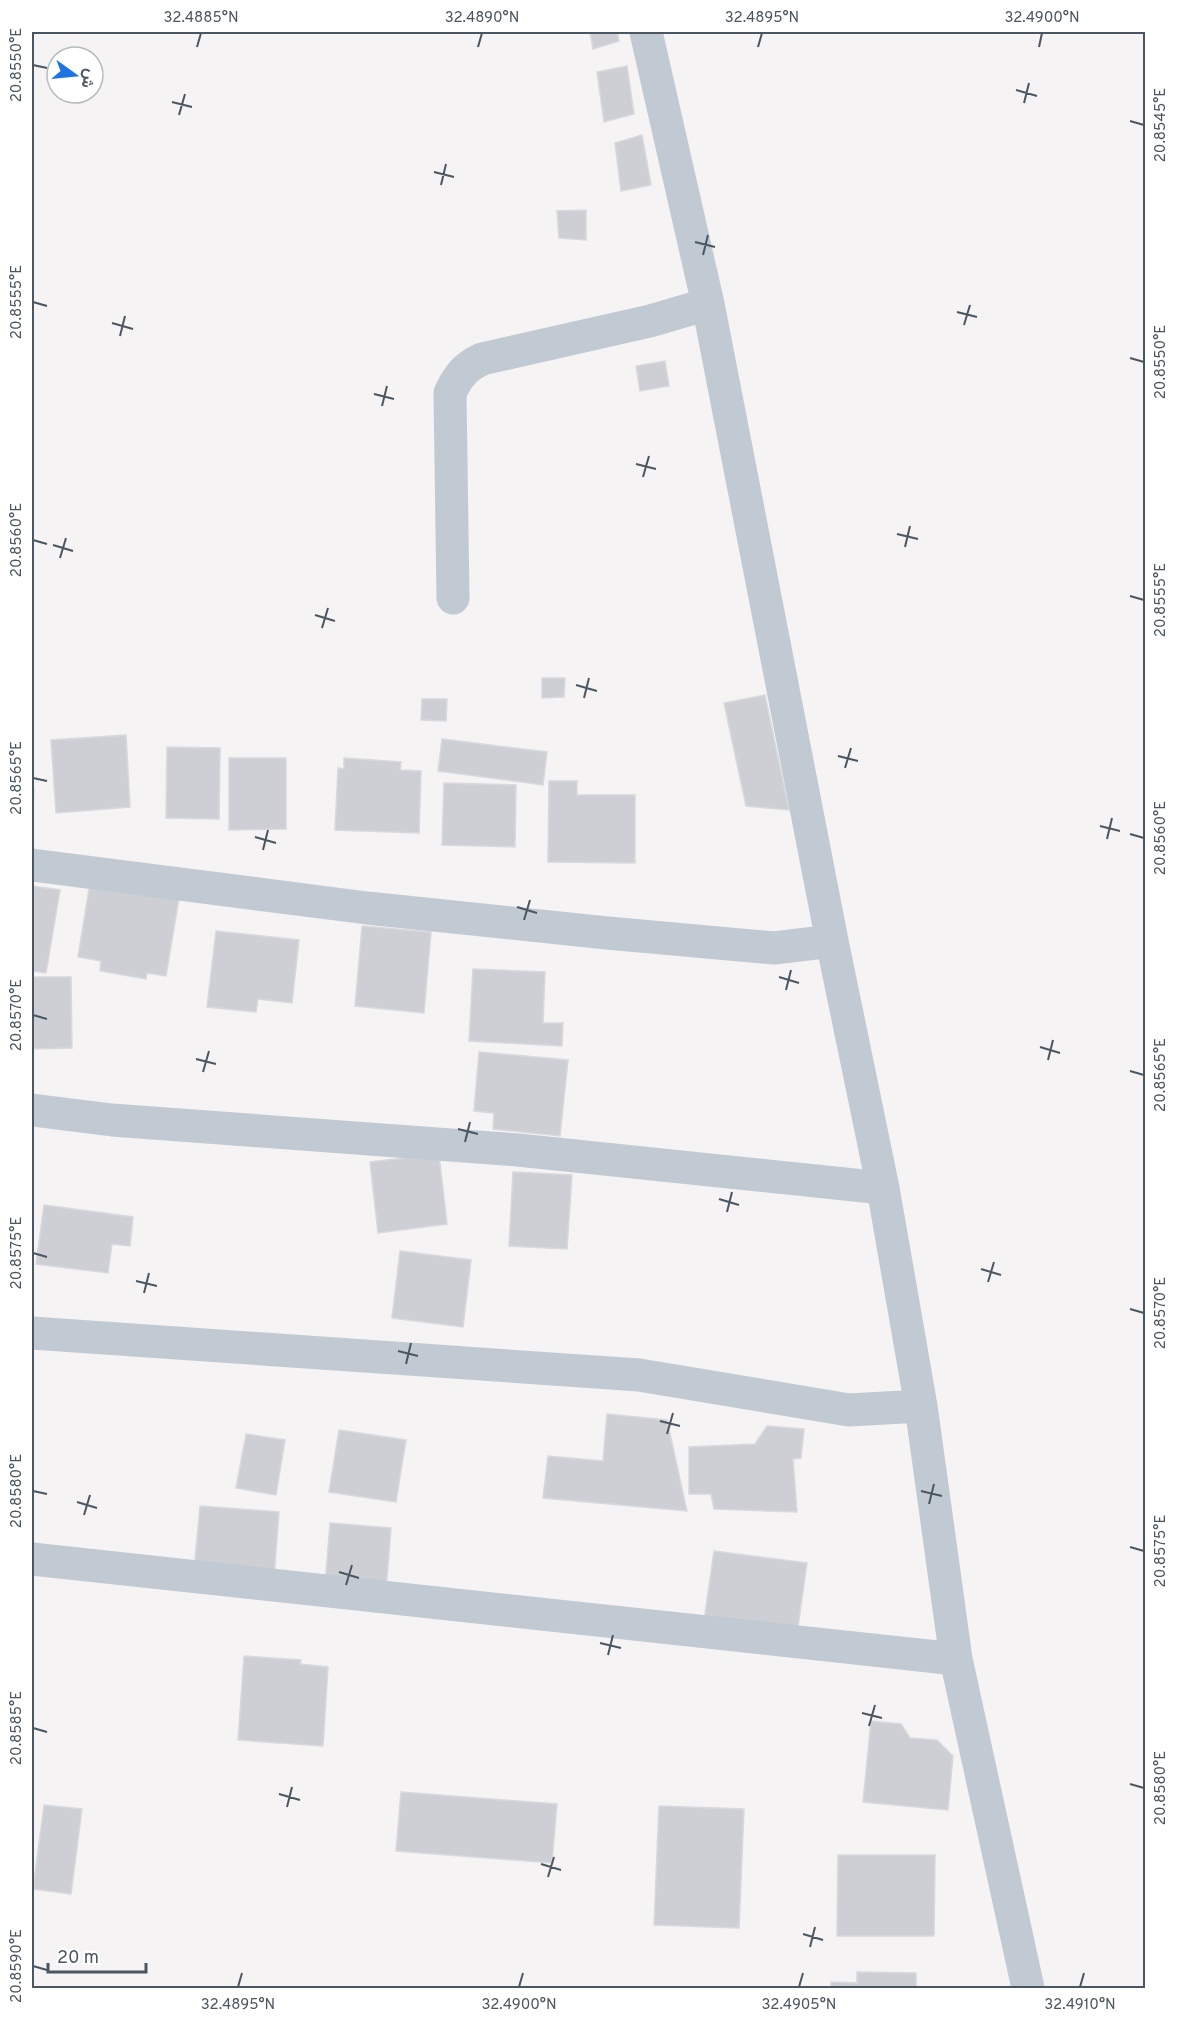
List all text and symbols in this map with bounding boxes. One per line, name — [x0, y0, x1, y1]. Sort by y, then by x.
text: 32.4885°N — [164, 9, 239, 28]
text: 32.4890°N — [445, 9, 519, 28]
text: 32.4895°N — [725, 9, 799, 28]
text: 32.4900°N — [1004, 9, 1080, 28]
text: 20.8550°E — [8, 28, 27, 102]
north arrow — [45, 45, 105, 105]
text: ش — [75, 66, 100, 90]
text: 20.8545°E — [1152, 88, 1171, 162]
text: 20.8555°E — [8, 265, 27, 339]
text: 20.8550°E — [1152, 325, 1171, 399]
text: 20.8560°E — [8, 503, 27, 577]
text: 20.8555°E — [1152, 563, 1171, 637]
text: 20.8565°E — [8, 741, 27, 815]
text: 20.8560°E — [1152, 801, 1171, 875]
text: 20.8570°E — [8, 979, 27, 1051]
text: 20.8565°E — [1152, 1038, 1171, 1112]
text: 20.8575°E — [8, 1217, 27, 1289]
text: 20.8570°E — [1152, 1277, 1171, 1349]
text: 20.8580°E — [8, 1454, 27, 1528]
text: 20.8575°E — [1152, 1515, 1171, 1587]
text: 20.8585°E — [8, 1691, 27, 1765]
text: 20.8580°E — [1152, 1751, 1171, 1825]
text: 20.8590°E — [8, 1929, 27, 2003]
scale bar — [48, 1936, 146, 1974]
text: 20 m — [57, 1947, 99, 1970]
text: 32.4895°N — [201, 1996, 275, 2015]
text: 32.4900°N — [481, 1996, 557, 2015]
text: 32.4905°N — [762, 1996, 836, 2015]
text: 32.4910°N — [1044, 1996, 1116, 2015]

